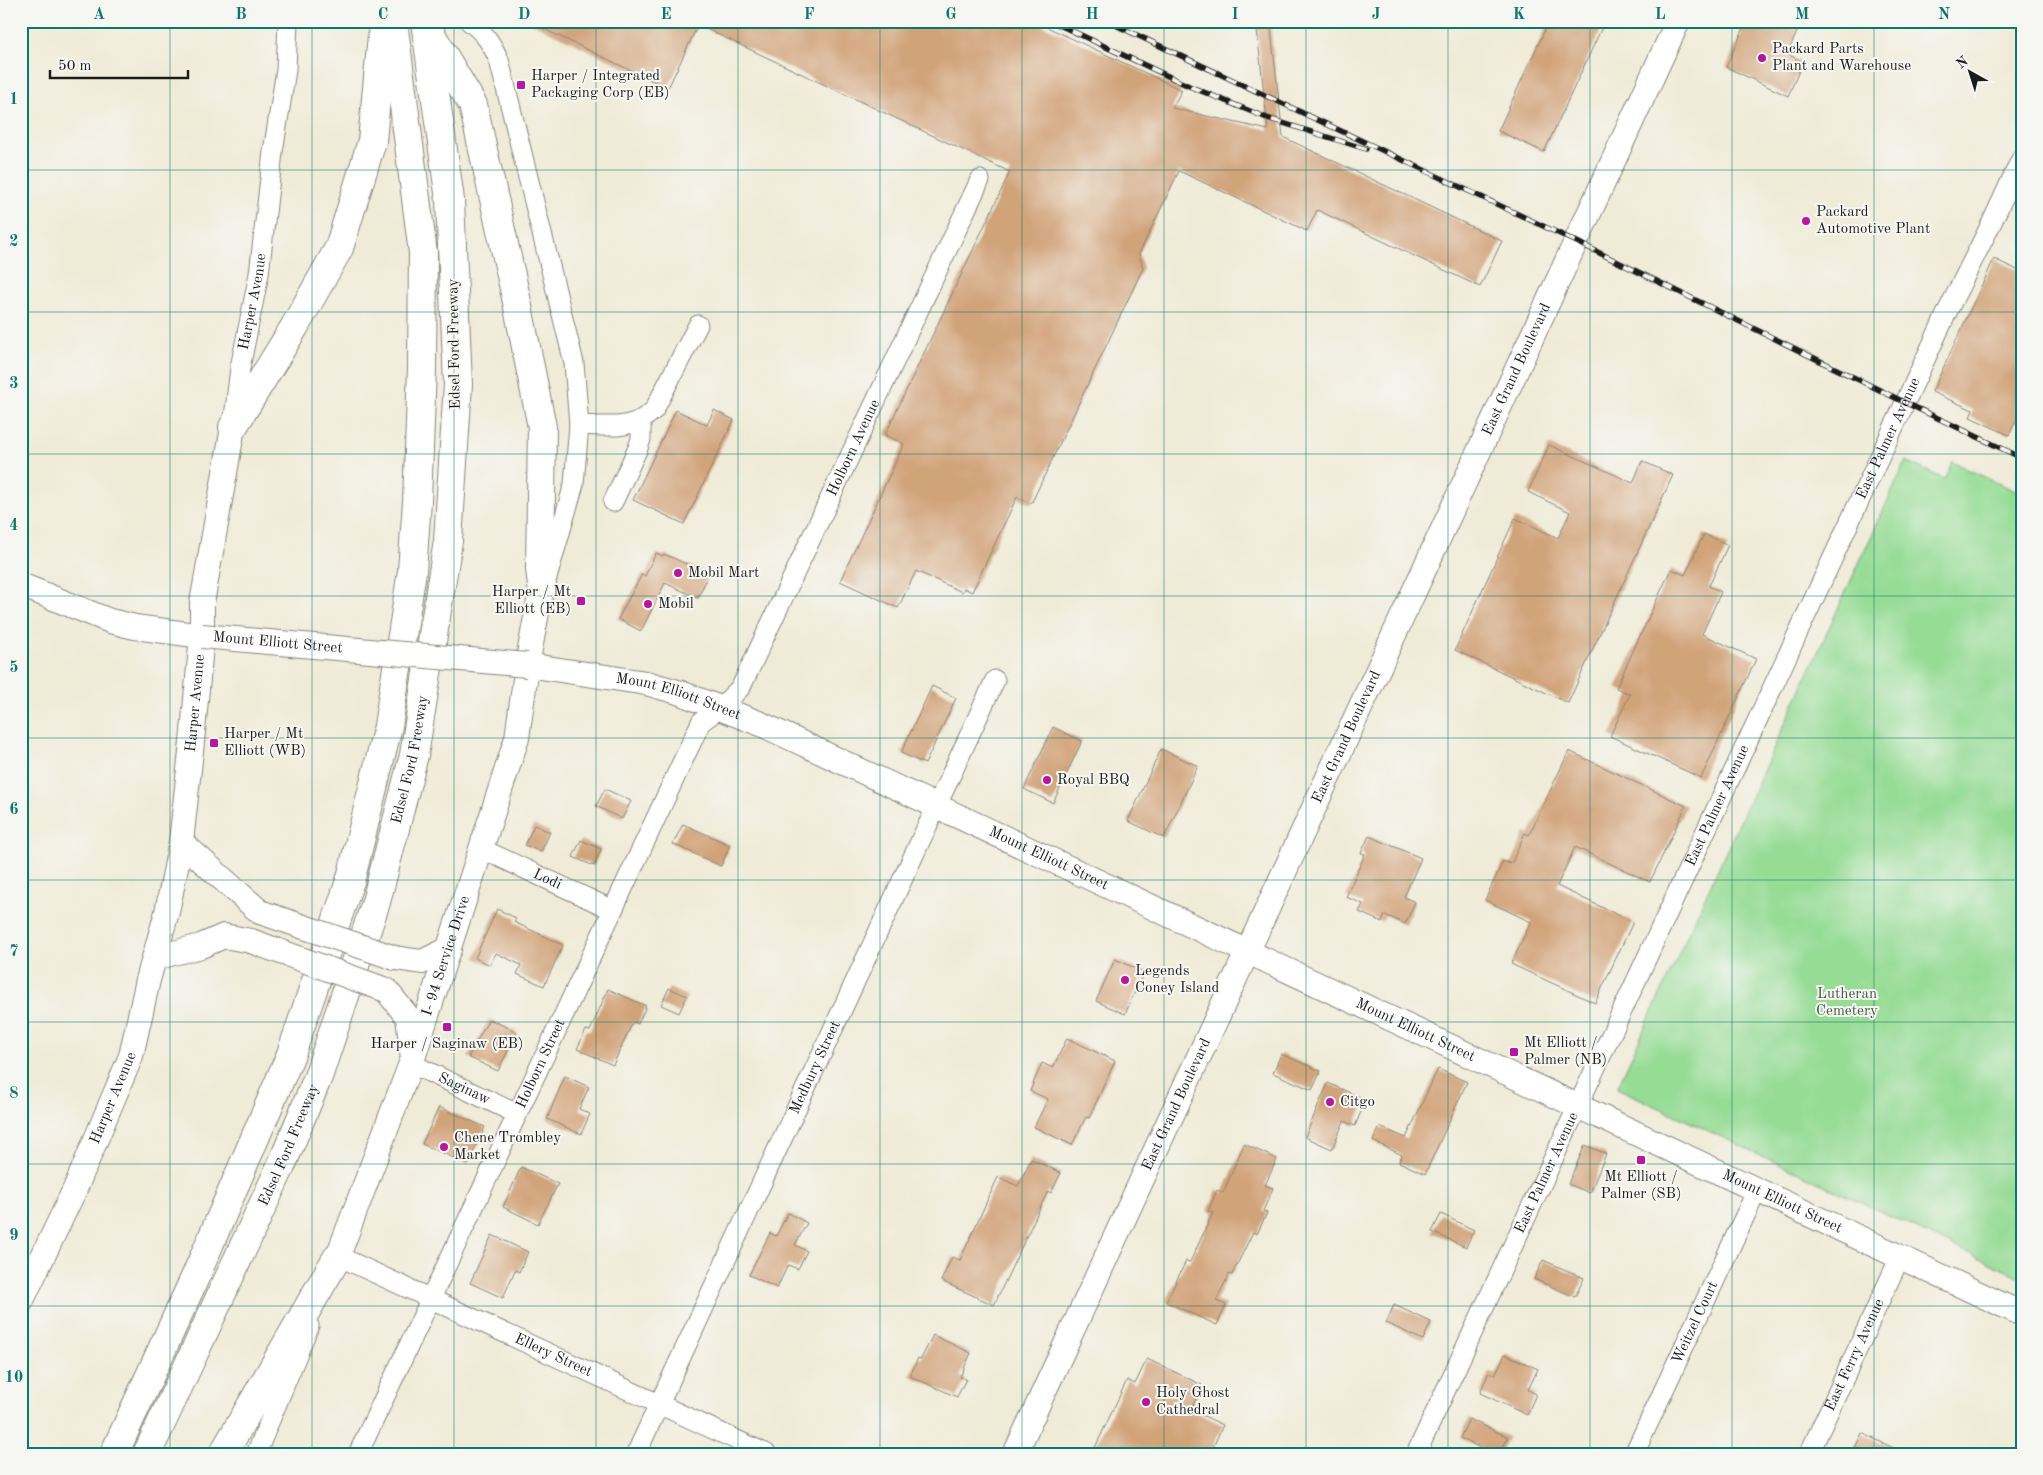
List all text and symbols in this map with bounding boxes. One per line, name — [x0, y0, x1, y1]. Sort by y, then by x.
text: A — [93, 7, 105, 23]
text: B — [235, 7, 247, 23]
text: C — [378, 7, 388, 23]
text: D — [518, 7, 530, 23]
text: E — [660, 7, 672, 23]
text: F — [804, 7, 815, 23]
text: G — [945, 7, 957, 23]
text: H — [1085, 7, 1099, 23]
text: I — [1231, 7, 1239, 23]
text: J — [1372, 7, 1381, 23]
text: K — [1513, 7, 1525, 23]
text: L — [1655, 7, 1666, 23]
text: M — [1795, 7, 1809, 23]
text: N — [1938, 7, 1951, 23]
place label: Packard Parts Plant and Warehouse — [1772, 42, 1911, 74]
scale bar — [50, 48, 188, 80]
north arrow — [1946, 48, 1996, 98]
marker: Packard Parts Plant and Warehouse — [1756, 52, 1768, 64]
text: N — [1954, 54, 1971, 71]
text: 50 m — [58, 59, 92, 74]
place label: Harper / Integrated Packaging Corp (EB) — [531, 69, 670, 101]
marker: Harper / Integrated Packaging Corp (EB) — [515, 79, 527, 91]
text: 1 — [9, 92, 19, 108]
place label: Packard Automotive Plant — [1816, 205, 1930, 237]
marker: Packard Automotive Plant — [1800, 215, 1812, 227]
text: 2 — [9, 234, 19, 250]
street label: Harper Avenue — [236, 252, 269, 351]
street label: Edsel Ford Freeway — [446, 278, 464, 410]
street label: East Grand Boulevard — [1480, 301, 1554, 438]
text: 3 — [9, 376, 19, 392]
street label: East Palmer Avenue — [1854, 376, 1923, 501]
street label: Holborn Avenue — [825, 397, 883, 498]
text: 4 — [9, 518, 19, 534]
place label: Mobil Mart — [688, 566, 759, 581]
marker: Mobil Mart — [672, 567, 684, 579]
place label: Harper / Mt Elliott (EB) — [492, 585, 571, 617]
marker: Harper / Mt Elliott (EB) — [575, 595, 587, 607]
place label: Mobil — [658, 597, 694, 612]
marker: Mobil — [642, 598, 654, 610]
street label: Mount Elliott Street — [212, 629, 343, 656]
street label: Harper Avenue — [183, 654, 208, 753]
text: 5 — [9, 660, 19, 676]
street label: East Grand Boulevard — [1310, 668, 1384, 806]
street label: Mount Elliott Street — [615, 671, 743, 723]
street label: Edsel Ford Freeway — [389, 694, 431, 825]
place label: Harper / Mt Elliott (WB) — [224, 727, 306, 759]
marker: Harper / Mt Elliott (WB) — [208, 737, 220, 749]
street label: East Palmer Avenue — [1683, 743, 1752, 869]
place label: Royal BBQ — [1057, 773, 1130, 788]
marker: Royal BBQ — [1041, 774, 1053, 786]
text: 6 — [9, 802, 19, 818]
street label: Mount Elliott Street — [986, 824, 1111, 893]
street label: Lodi — [531, 866, 564, 892]
street label: I- 94 Service Drive — [420, 894, 473, 1018]
text: 7 — [9, 944, 19, 960]
place label: Legends Coney Island — [1135, 964, 1220, 996]
marker: Legends Coney Island — [1119, 974, 1131, 986]
park label: Lutheran Cemetery — [1816, 987, 1878, 1019]
street label: Mount Elliott Street — [1353, 996, 1477, 1065]
street label: Holborn Street — [514, 1017, 568, 1111]
street label: Medbury Street — [787, 1019, 843, 1117]
marker: Harper / Saginaw (EB) — [441, 1021, 453, 1033]
street label: East Grand Boulevard — [1140, 1036, 1214, 1173]
place label: Mt Elliott / Palmer (NB) — [1524, 1036, 1607, 1068]
place label: Harper / Saginaw (EB) — [370, 1037, 524, 1052]
marker: Mt Elliott / Palmer (NB) — [1508, 1046, 1520, 1058]
street label: Harper Avenue — [87, 1051, 139, 1146]
street label: Saginaw — [436, 1070, 493, 1108]
street label: Edsel Ford Freeway — [256, 1082, 322, 1208]
text: 8 — [9, 1086, 19, 1102]
place label: Citgo — [1340, 1095, 1375, 1110]
marker: Citgo — [1324, 1096, 1336, 1108]
street label: East Palmer Avenue — [1512, 1110, 1581, 1236]
place label: Chene Trombley Market — [454, 1131, 561, 1163]
marker: Chene Trombley Market — [438, 1141, 450, 1153]
marker: Mt Elliott / Palmer (SB) — [1635, 1154, 1647, 1166]
street label: Mount Elliott Street — [1720, 1167, 1844, 1236]
place label: Mt Elliott / Palmer (SB) — [1601, 1170, 1681, 1202]
text: 9 — [9, 1228, 19, 1244]
street label: Weitzel Court — [1670, 1279, 1721, 1366]
street label: East Ferry Avenue — [1822, 1296, 1887, 1414]
street label: Ellery Street — [512, 1331, 594, 1380]
text: 10 — [5, 1370, 23, 1386]
place label: Holy Ghost Cathedral — [1156, 1386, 1230, 1418]
marker: Holy Ghost Cathedral — [1140, 1396, 1152, 1408]

